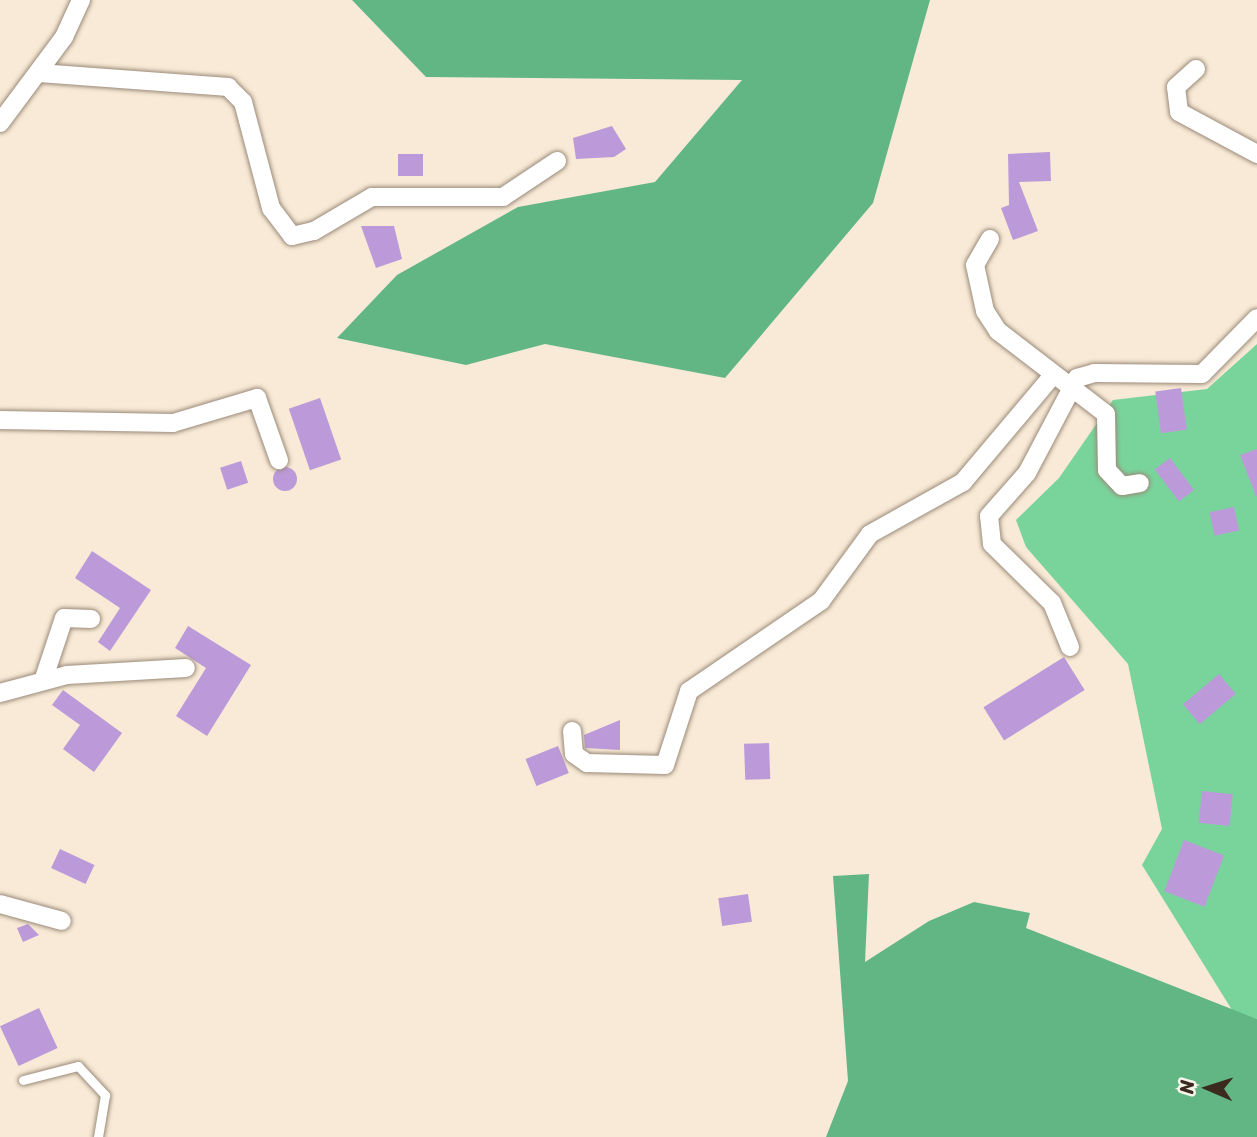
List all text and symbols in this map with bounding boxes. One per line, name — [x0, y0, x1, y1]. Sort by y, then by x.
north arrow — [1173, 1053, 1243, 1123]
text: N — [1170, 1079, 1203, 1094]

